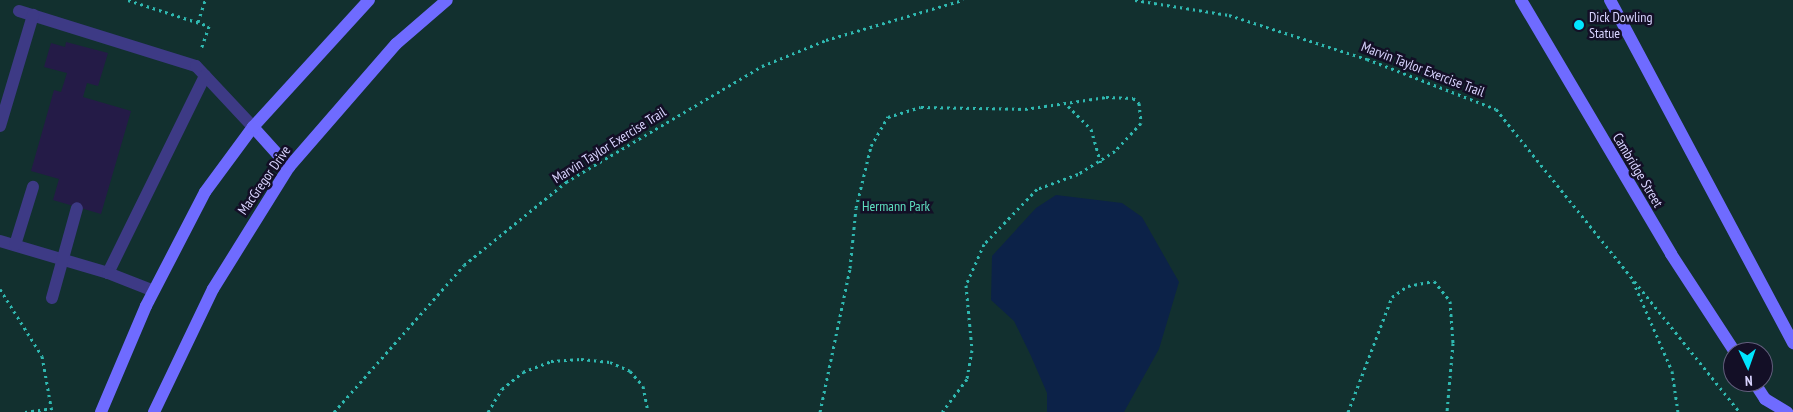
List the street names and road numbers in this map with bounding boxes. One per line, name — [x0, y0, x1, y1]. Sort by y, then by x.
street label: Marvin Taylor Exercise Trail — [1359, 38, 1487, 100]
street label: Marvin Taylor Exercise Trail — [549, 103, 669, 187]
street label: Cambridge Street — [1609, 130, 1667, 210]
street label: MacGregor Drive — [234, 142, 294, 218]

